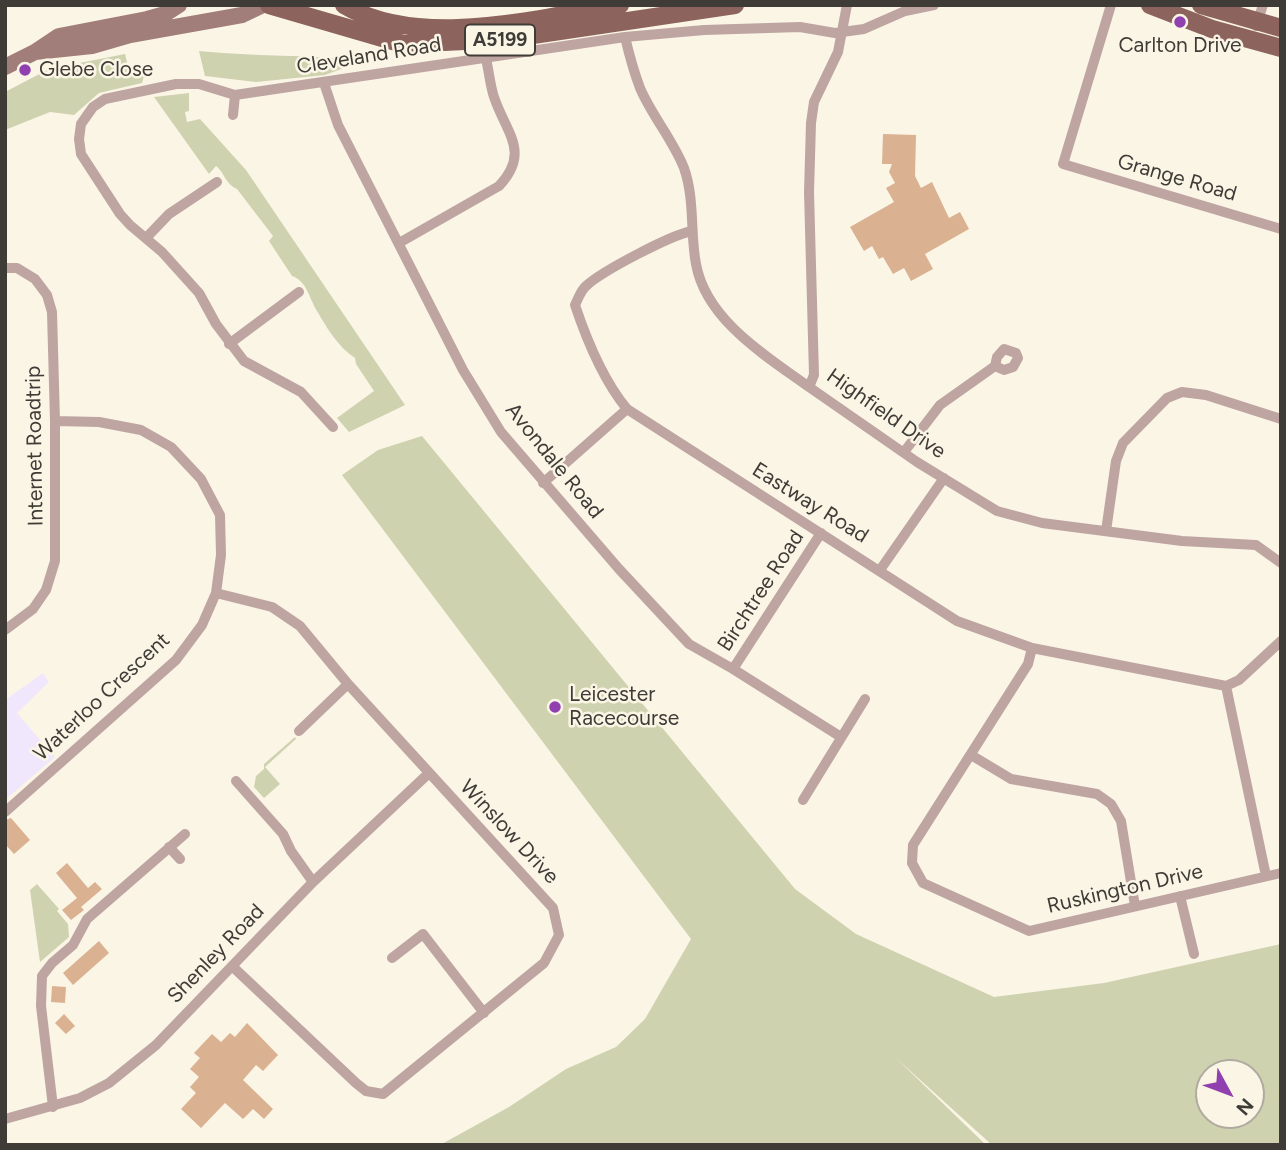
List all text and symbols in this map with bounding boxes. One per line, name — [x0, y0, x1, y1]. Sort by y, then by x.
marker: Carlton Drive — [1172, 14, 1188, 30]
road number: A5199 — [465, 24, 535, 56]
street label: Cleveland Road — [295, 32, 443, 80]
place label: Carlton Drive — [1118, 33, 1242, 59]
place label: Glebe Close — [39, 57, 153, 83]
marker: Glebe Close — [17, 62, 33, 78]
street label: Grange Road — [1115, 149, 1239, 207]
street label: Highfield Drive — [822, 364, 950, 464]
street label: Internet Roadtrip — [21, 365, 49, 527]
street label: Avondale Road — [500, 398, 608, 524]
street label: Eastway Road — [747, 457, 873, 549]
street label: Birchtree Road — [712, 526, 810, 656]
street label: Waterloo Crescent — [29, 628, 175, 766]
place label: Leicester Racecourse — [569, 682, 679, 732]
marker: Leicester Racecourse — [547, 699, 563, 715]
street label: Winslow Drive — [454, 775, 564, 889]
street label: Ruskington Drive — [1045, 859, 1205, 919]
street label: Shenley Road — [162, 899, 270, 1009]
north arrow — [1195, 1059, 1265, 1129]
text: N — [1231, 1094, 1258, 1120]

